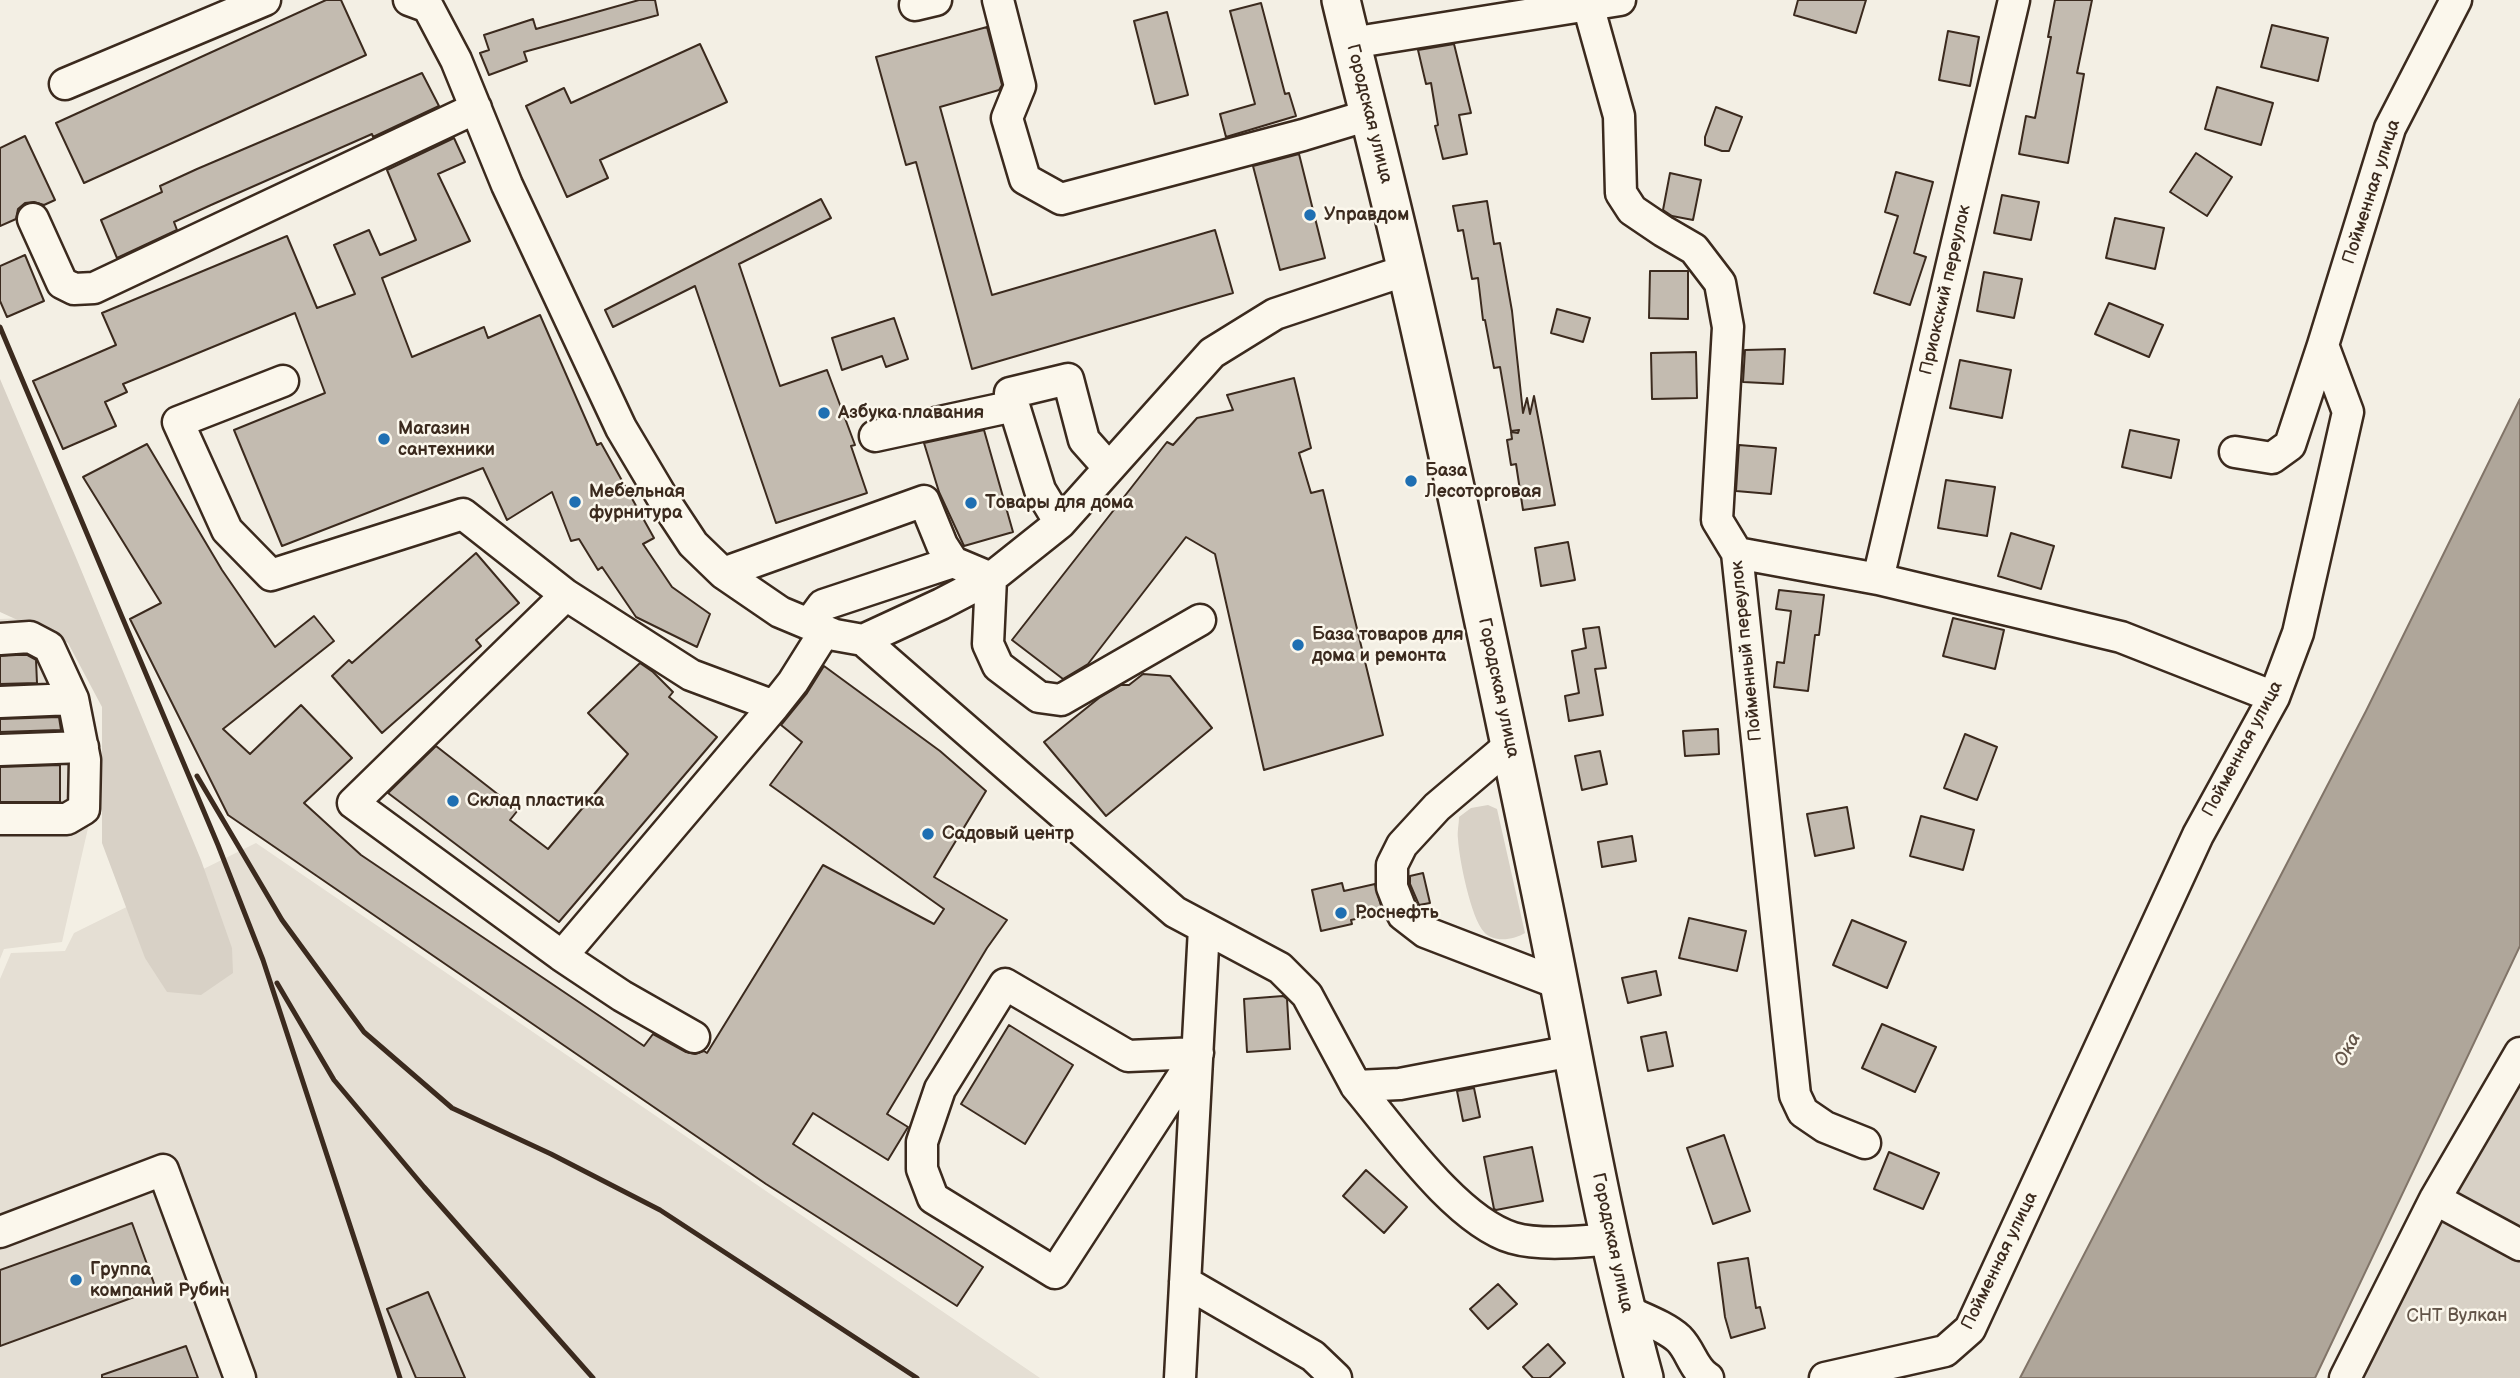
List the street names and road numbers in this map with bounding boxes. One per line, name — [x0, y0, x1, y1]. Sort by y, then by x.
street label: Городская улица — [1341, 42, 1397, 186]
street label: Пойменная улица — [2338, 117, 2406, 267]
street label: Приокский переулок — [1916, 203, 1976, 377]
street label: Пойменный переулок — [1727, 560, 1767, 742]
street label: Городская улица — [1473, 616, 1523, 760]
street label: Пойменная улица — [2198, 677, 2288, 821]
street label: Городская улица — [1587, 1171, 1637, 1315]
street label: Пойменная улица — [1957, 1189, 2043, 1333]

